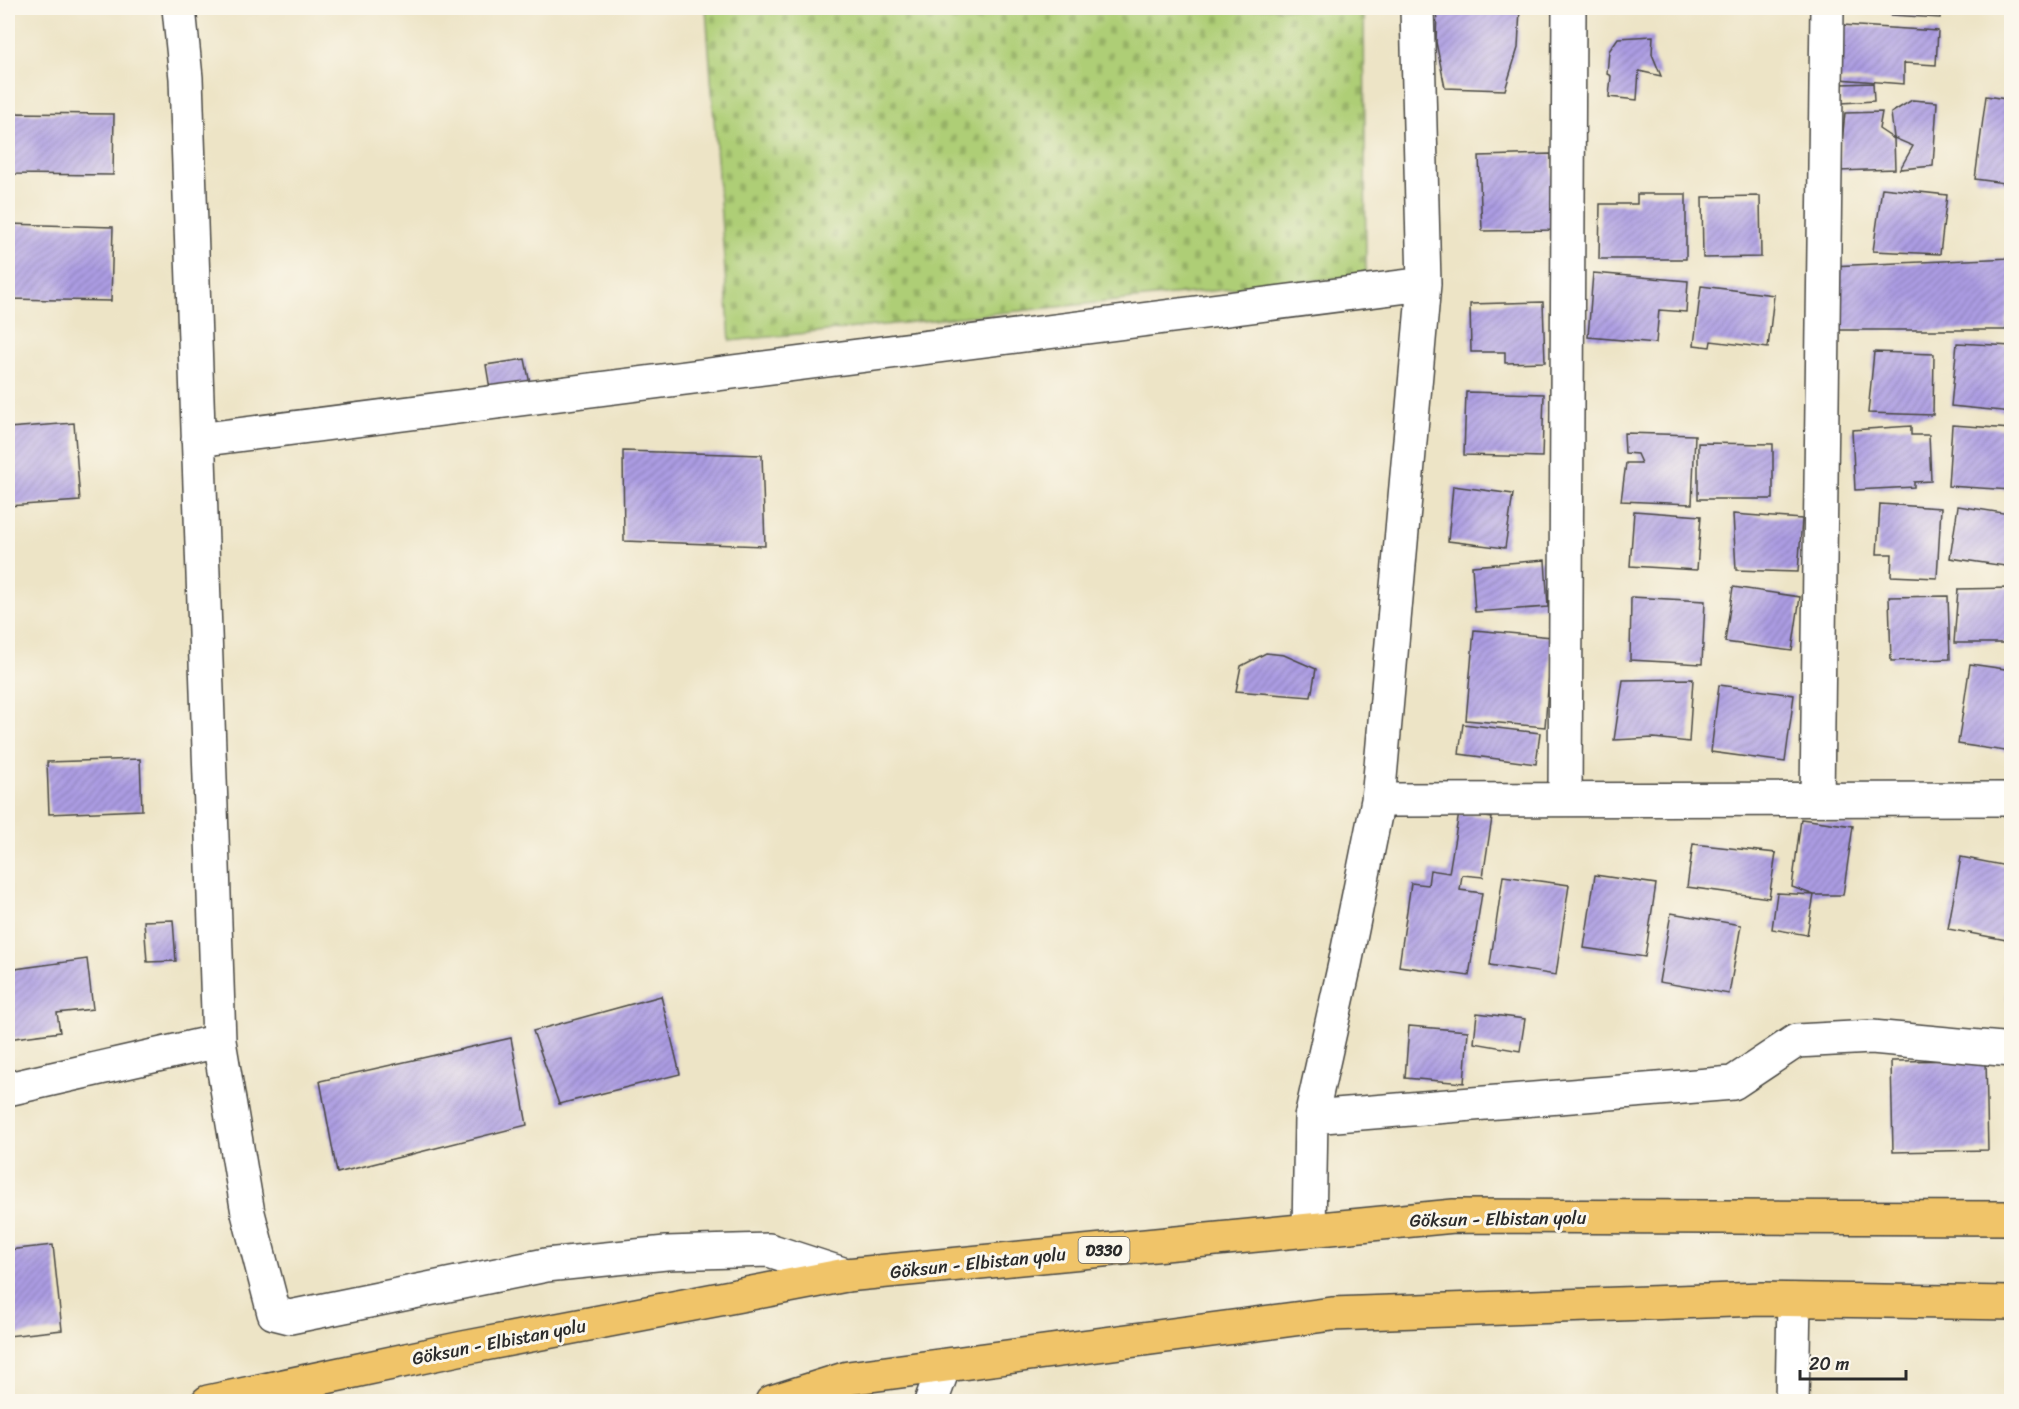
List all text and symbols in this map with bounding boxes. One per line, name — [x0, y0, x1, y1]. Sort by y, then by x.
street label: Göksun - Elbistan yolu — [1409, 1201, 1587, 1237]
road number: D330 — [1078, 1237, 1130, 1263]
street label: Göksun - Elbistan yolu — [889, 1238, 1068, 1288]
street label: Göksun - Elbistan yolu — [409, 1309, 589, 1375]
scale bar — [1800, 1343, 1906, 1381]
text: 20 m — [1809, 1348, 1849, 1380]

